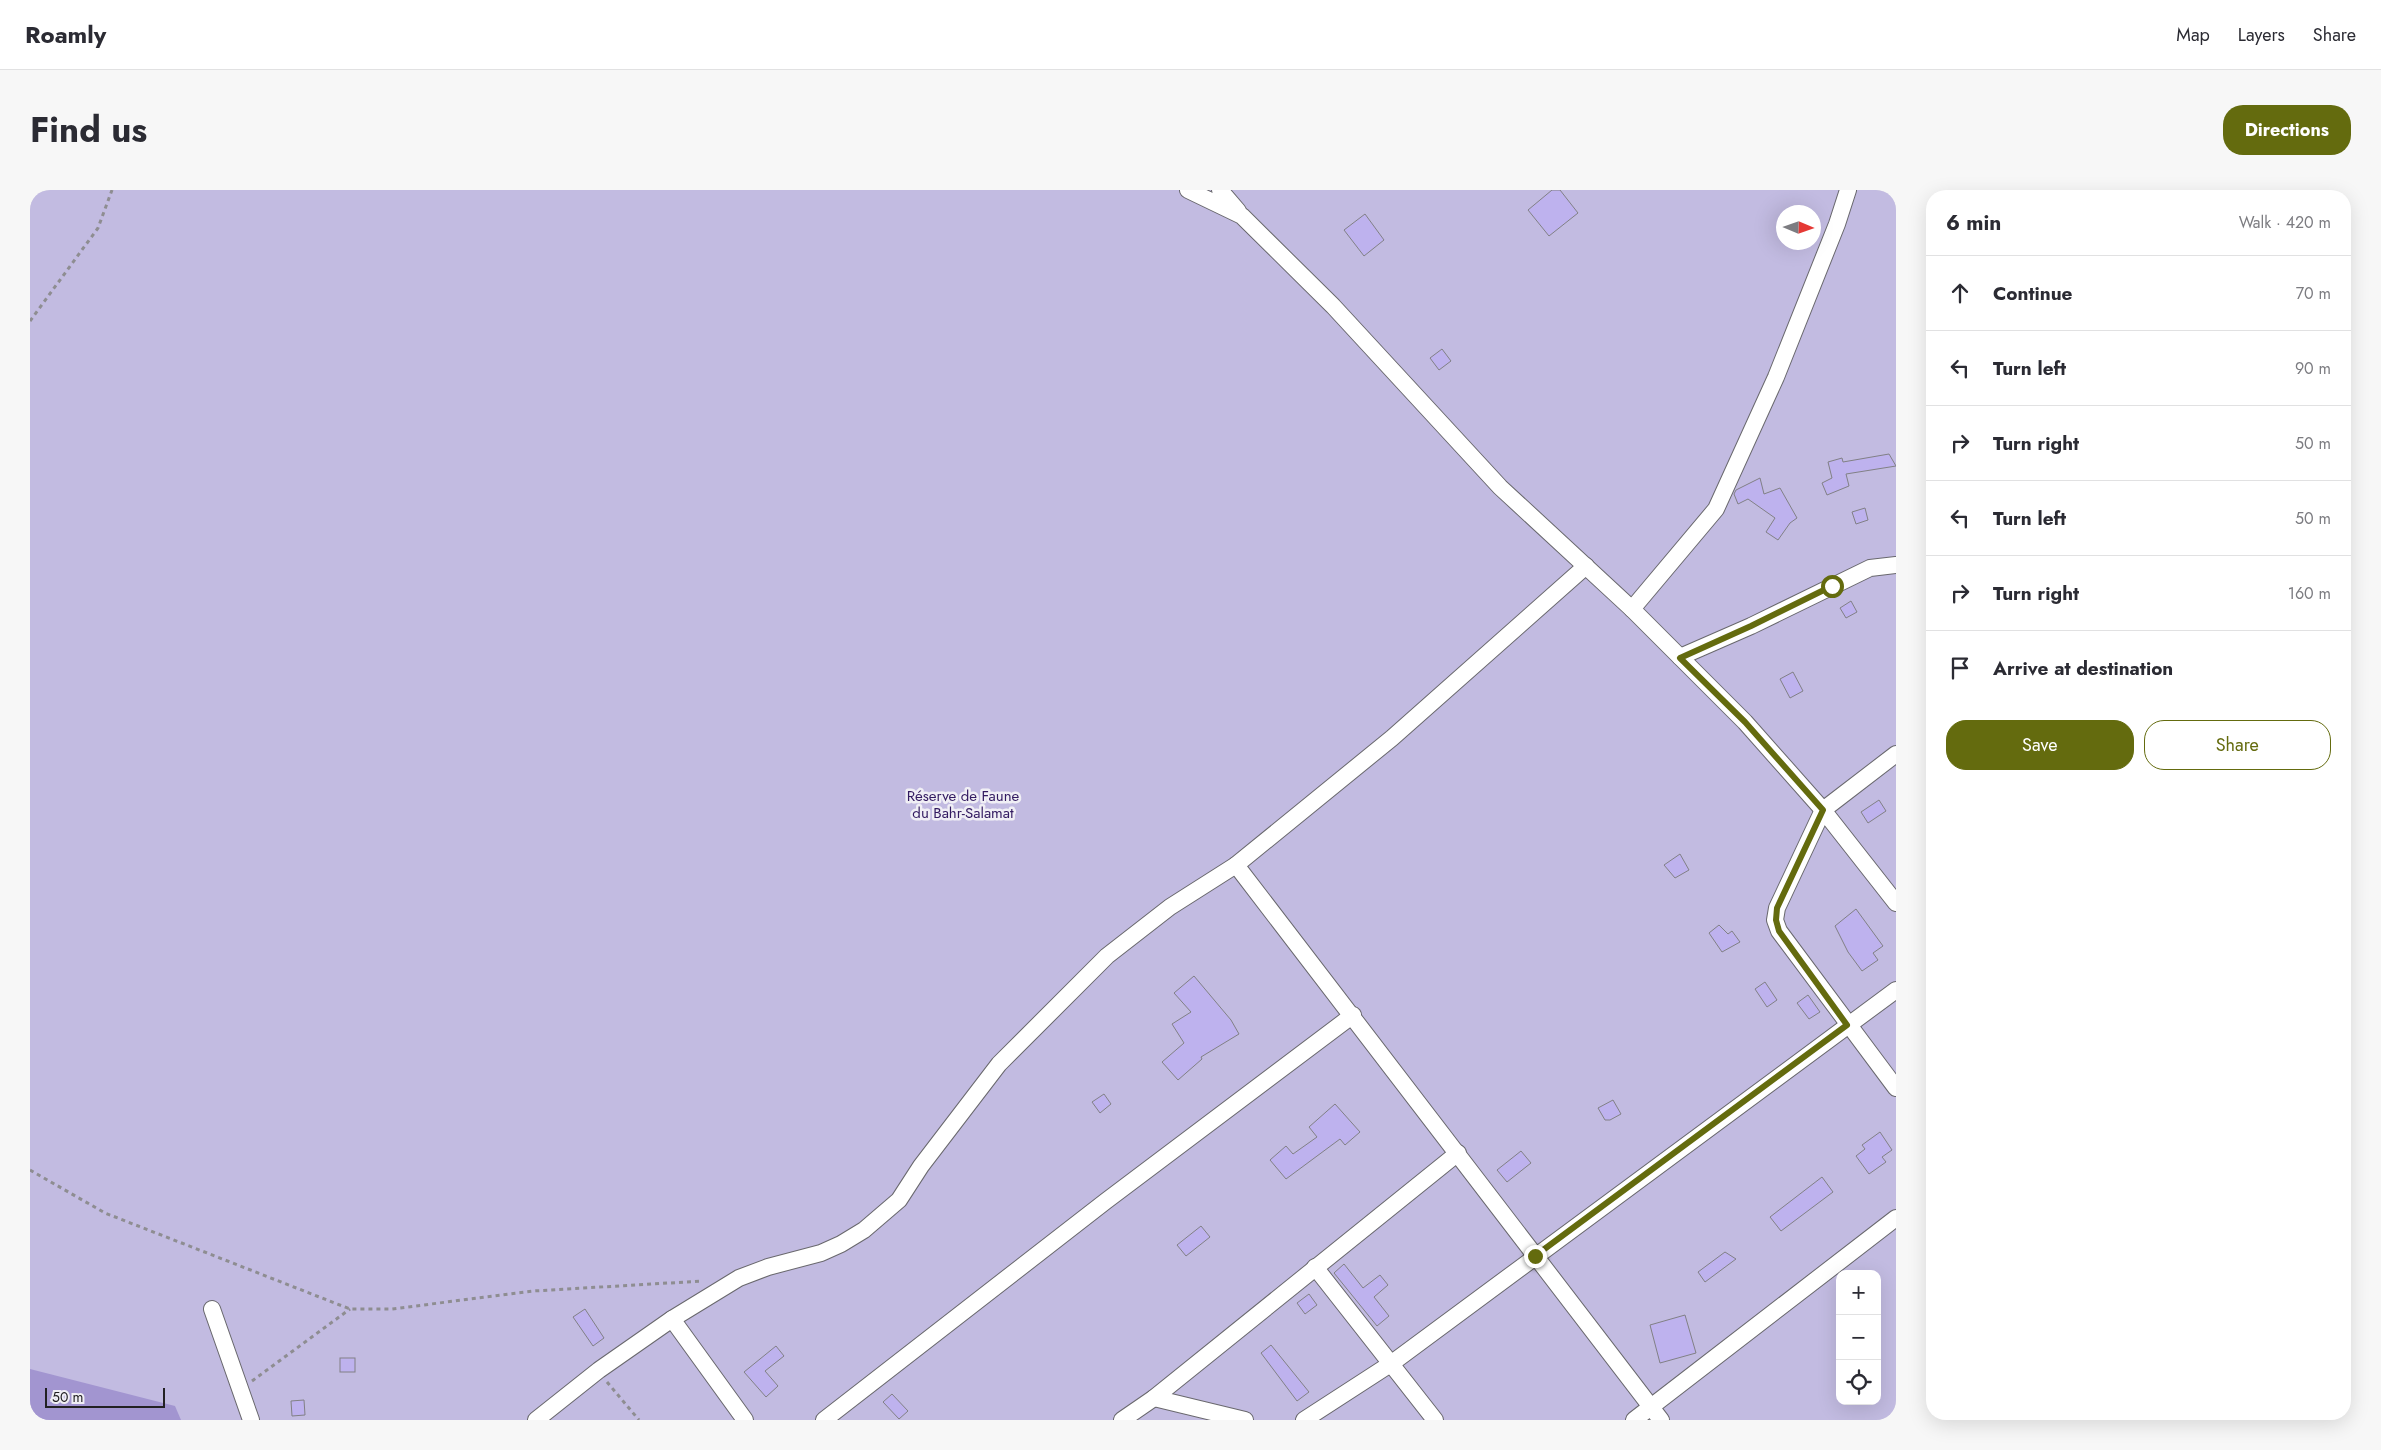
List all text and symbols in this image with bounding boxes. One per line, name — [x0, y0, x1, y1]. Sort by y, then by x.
text: Roamly — [25, 17, 106, 52]
text: Map — [2176, 22, 2210, 48]
text: Layers — [2238, 22, 2285, 48]
text: Share — [2313, 22, 2356, 48]
text: Find us — [30, 105, 147, 155]
button: Directions — [2223, 105, 2351, 155]
north arrow — [1776, 205, 1821, 250]
text: 6 min — [1946, 208, 2001, 238]
text: Walk · 420 m — [2239, 211, 2331, 234]
icon: ahead — [1946, 279, 1974, 307]
text: Continue — [1993, 280, 2072, 307]
text: 70 m — [2296, 282, 2331, 305]
icon: left — [1946, 354, 1974, 382]
text: Turn left — [1993, 355, 2066, 382]
text: 90 m — [2295, 357, 2331, 380]
icon: right — [1946, 429, 1974, 457]
text: Turn right — [1993, 430, 2079, 457]
text: 50 m — [2295, 432, 2331, 455]
icon: left — [1946, 504, 1974, 532]
text: Turn left — [1993, 505, 2066, 532]
text: 50 m — [2295, 507, 2331, 530]
route start — [1821, 575, 1844, 598]
icon: right — [1946, 579, 1974, 607]
text: Turn right — [1993, 580, 2079, 607]
text: 160 m — [2288, 582, 2331, 605]
icon: arrive — [1946, 654, 1974, 682]
text: Arrive at destination — [1993, 655, 2173, 682]
button: Save — [1946, 720, 2134, 770]
button: Share — [2144, 720, 2331, 770]
park label: Réserve de Faune du Bahr-Salamat — [907, 785, 1020, 824]
route end — [1524, 1245, 1547, 1268]
map controls — [1836, 1270, 1881, 1405]
button: + — [1836, 1270, 1881, 1315]
button: − — [1836, 1315, 1881, 1360]
button: locate — [1836, 1360, 1881, 1405]
scale bar — [45, 1385, 165, 1408]
text: 50 m — [52, 1387, 83, 1407]

